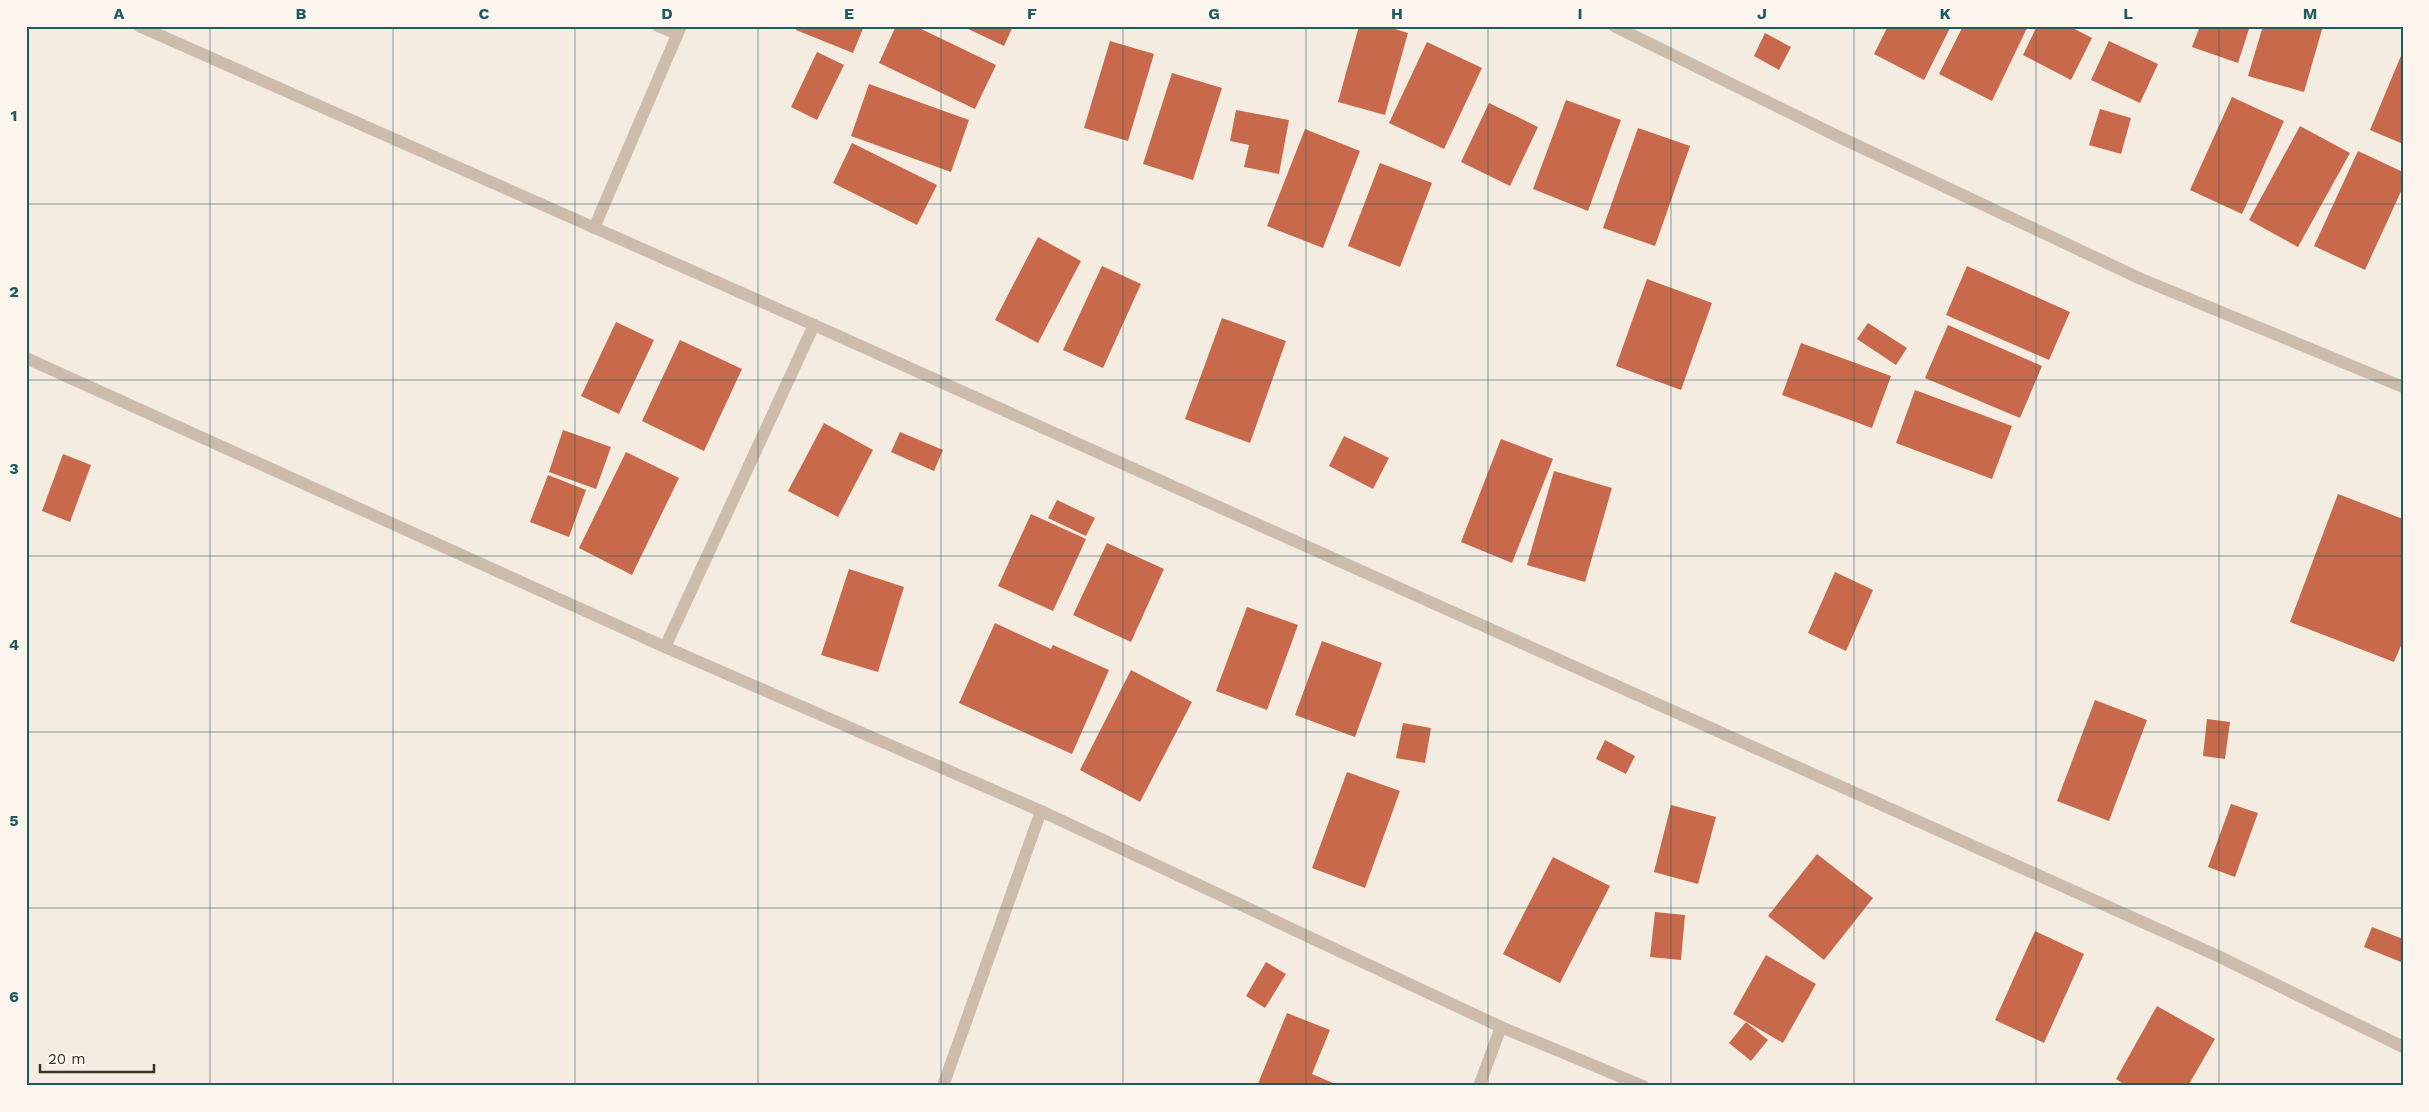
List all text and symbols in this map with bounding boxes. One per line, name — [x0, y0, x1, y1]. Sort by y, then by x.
text: A — [114, 4, 125, 23]
text: B — [296, 4, 307, 23]
text: C — [479, 4, 490, 23]
text: D — [661, 4, 673, 23]
text: E — [844, 4, 854, 23]
text: F — [1027, 4, 1037, 23]
text: G — [1208, 4, 1220, 23]
text: H — [1391, 4, 1403, 23]
text: I — [1577, 4, 1583, 23]
text: J — [1757, 4, 1767, 23]
text: K — [1939, 4, 1951, 23]
text: L — [2123, 4, 2133, 23]
text: M — [2303, 4, 2317, 23]
text: 1 — [11, 106, 17, 125]
text: 2 — [9, 282, 19, 301]
text: 3 — [9, 459, 19, 478]
text: 4 — [9, 635, 19, 654]
text: 5 — [9, 811, 19, 830]
text: 6 — [9, 987, 19, 1006]
scale bar — [40, 1042, 154, 1074]
text: 20 m — [48, 1050, 86, 1068]

